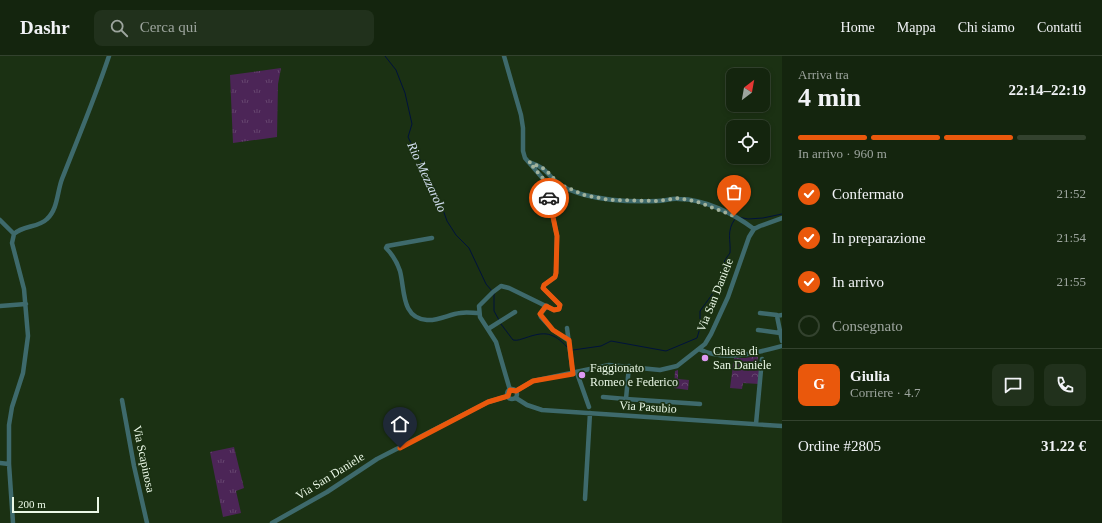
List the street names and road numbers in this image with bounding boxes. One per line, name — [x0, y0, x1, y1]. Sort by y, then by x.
street label: Via San Daniele — [694, 256, 736, 334]
street label: Via Pasubio — [619, 398, 677, 416]
street label: Via Scapinosa — [130, 424, 158, 494]
street label: Via San Daniele — [293, 449, 367, 503]

